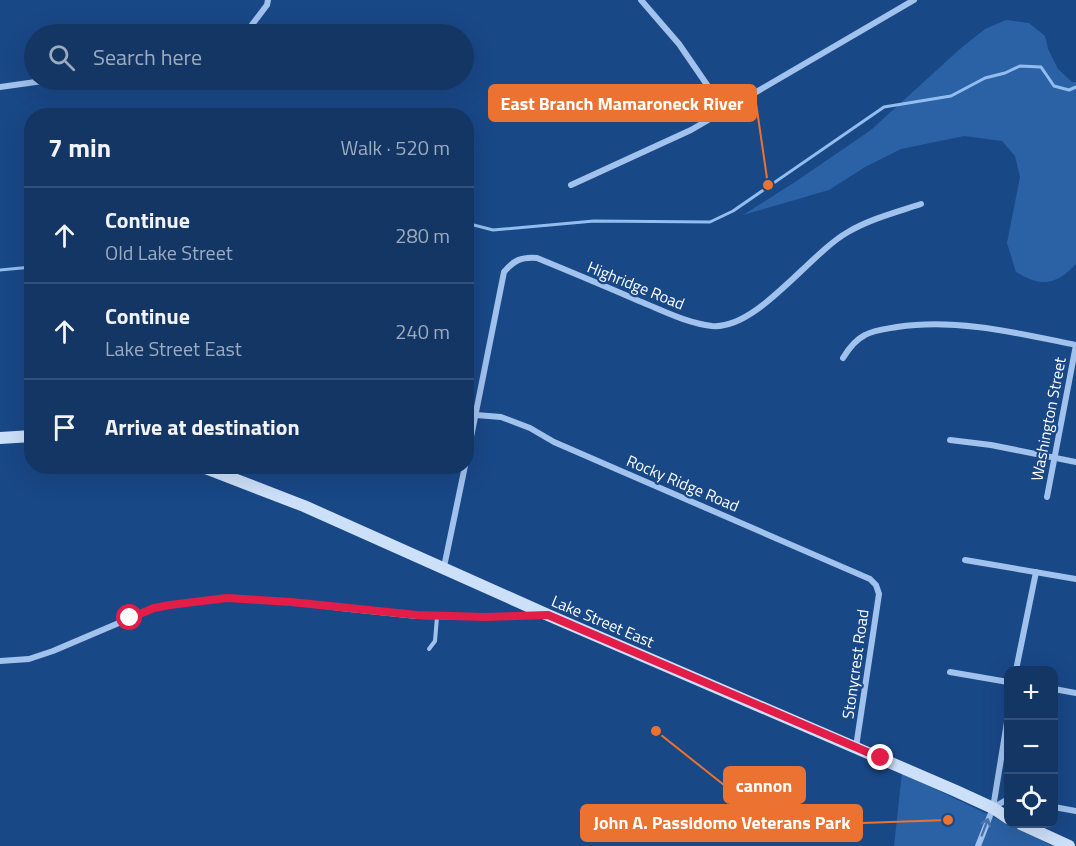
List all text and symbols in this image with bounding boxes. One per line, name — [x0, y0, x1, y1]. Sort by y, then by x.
search box — [24, 24, 474, 90]
text: Search here — [93, 40, 202, 74]
icon: search — [45, 41, 78, 74]
callout: East Branch Mamaroneck River — [489, 85, 756, 121]
text: East Branch Mamaroneck River — [500, 90, 744, 117]
text: 7 min — [48, 128, 111, 167]
text: Walk · 520 m — [341, 132, 450, 163]
text: Continue — [105, 203, 190, 237]
icon: ahead — [48, 219, 81, 252]
text: 280 m — [395, 220, 450, 251]
text: Old Lake Street — [105, 237, 233, 268]
street label: Highridge Road — [584, 255, 688, 315]
text: Continue — [105, 299, 190, 333]
icon: ahead — [48, 315, 81, 348]
text: 240 m — [395, 316, 450, 347]
text: Lake Street East — [105, 333, 242, 364]
street label: Washington Street — [1024, 355, 1072, 483]
text: Arrive at destination — [105, 410, 300, 444]
icon: arrive — [48, 411, 81, 444]
street label: Rocky Ridge Road — [623, 448, 743, 518]
street label: Lake Street East — [548, 589, 658, 654]
route start — [116, 604, 142, 630]
street label: Stonycrest Road — [835, 608, 875, 720]
map controls — [1004, 666, 1058, 828]
button: + — [1004, 666, 1058, 720]
button: − — [1004, 720, 1058, 774]
route end — [867, 744, 893, 770]
callout: cannon — [724, 767, 805, 803]
text: cannon — [736, 772, 792, 799]
button: locate — [1004, 774, 1058, 828]
callout: John A. Passidomo Veterans Park — [581, 805, 862, 841]
text: John A. Passidomo Veterans Park — [594, 809, 851, 836]
one-way arrow — [981, 818, 992, 837]

